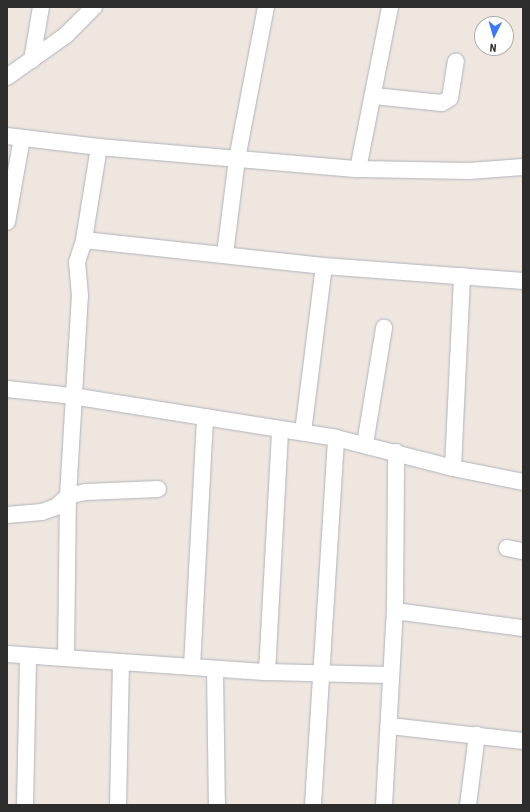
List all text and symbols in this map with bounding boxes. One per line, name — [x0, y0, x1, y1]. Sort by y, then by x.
north arrow — [474, 16, 514, 56]
text: N — [489, 41, 497, 54]

